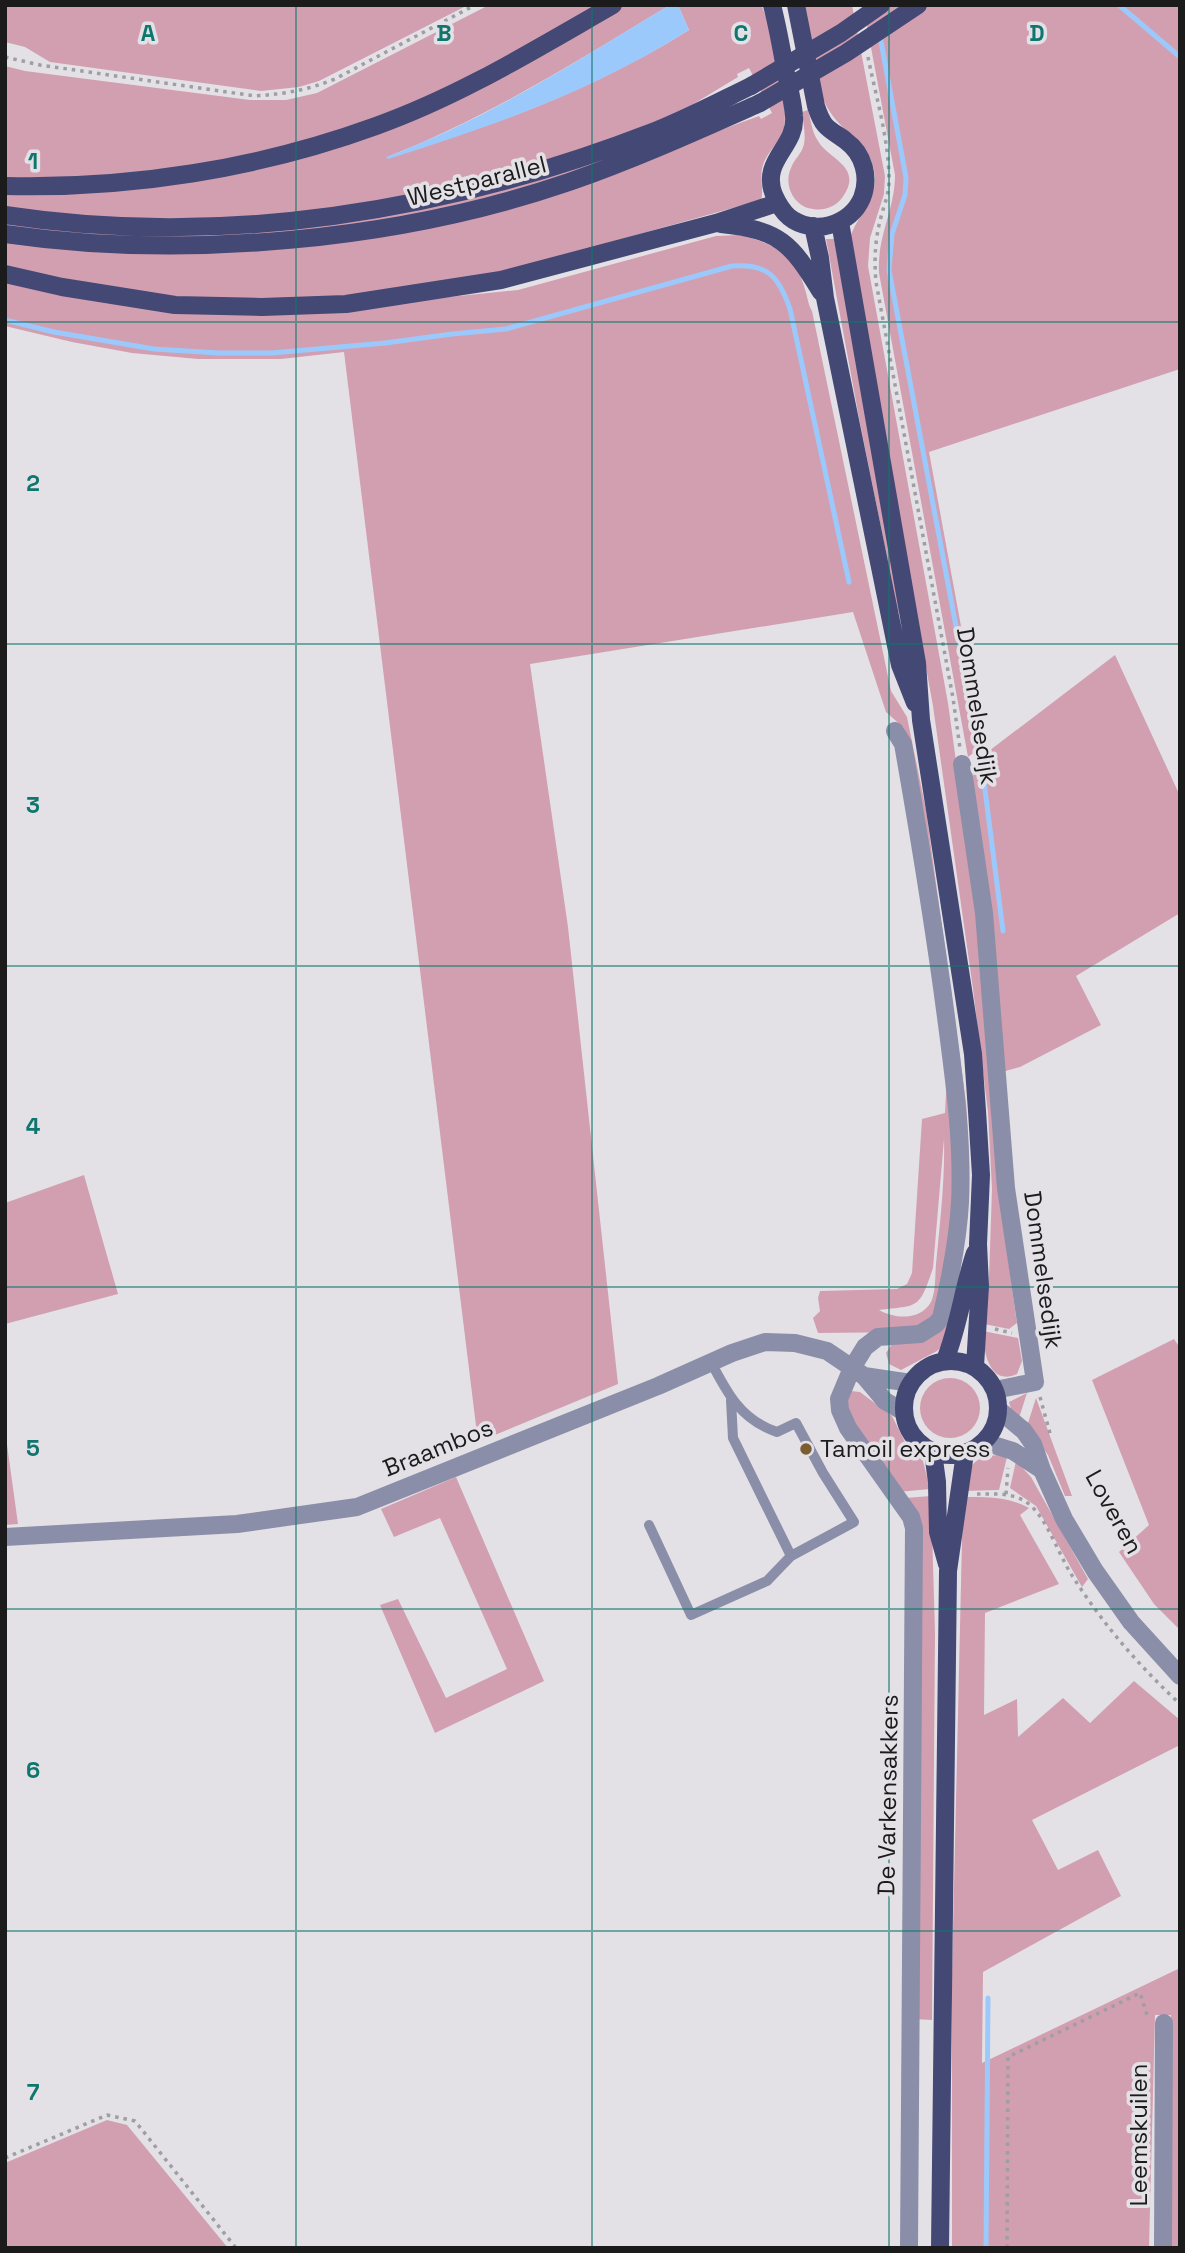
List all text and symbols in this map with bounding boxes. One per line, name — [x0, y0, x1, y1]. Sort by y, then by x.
text: A — [141, 18, 156, 48]
text: B — [436, 18, 452, 48]
text: C — [734, 18, 748, 48]
text: D — [1029, 18, 1045, 48]
text: 1 — [28, 146, 38, 176]
street label: Westparallel — [404, 148, 549, 213]
text: 2 — [26, 468, 40, 498]
street label: Dommelsedijk — [950, 625, 1005, 787]
text: 3 — [26, 790, 40, 820]
text: 4 — [26, 1111, 41, 1141]
street label: Dommelsedijk — [1017, 1189, 1070, 1351]
street label: Braambos — [378, 1411, 497, 1484]
text: 5 — [26, 1433, 40, 1463]
place label: Tamoil express — [820, 1433, 990, 1464]
marker: Tamoil express — [798, 1441, 814, 1457]
street label: Loveren — [1079, 1464, 1150, 1559]
street label: De Varkensakkers — [870, 1694, 905, 1896]
text: 6 — [26, 1755, 40, 1785]
street label: Leemskuilen — [1123, 2063, 1154, 2207]
text: 7 — [27, 2077, 40, 2107]

